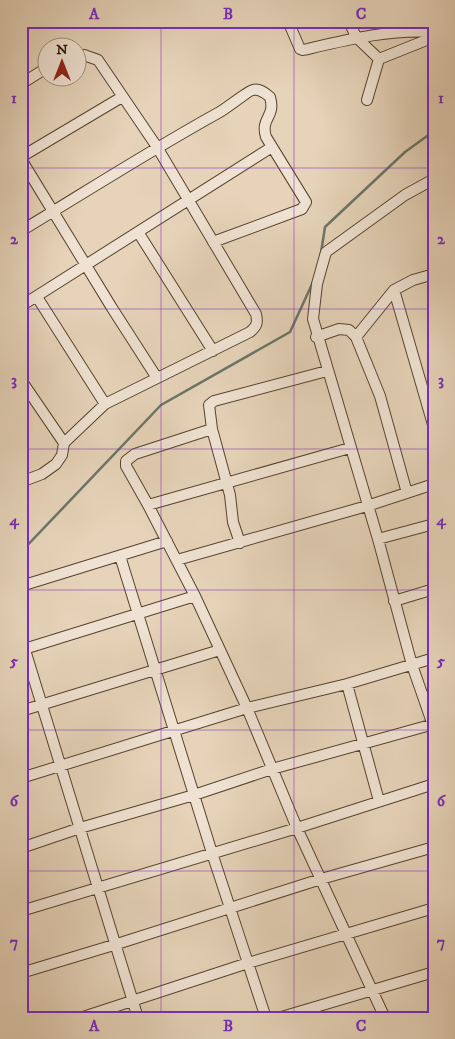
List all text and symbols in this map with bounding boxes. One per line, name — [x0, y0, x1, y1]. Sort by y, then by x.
text: A — [88, 4, 100, 24]
text: B — [223, 4, 233, 24]
text: C — [356, 4, 366, 24]
north arrow — [38, 38, 88, 88]
text: N — [56, 41, 68, 59]
text: 1 — [11, 88, 17, 108]
text: 1 — [438, 88, 444, 108]
text: 2 — [10, 229, 19, 249]
text: 2 — [437, 229, 446, 249]
text: 3 — [11, 370, 17, 390]
text: 3 — [438, 370, 444, 390]
text: 4 — [8, 510, 19, 530]
text: 4 — [435, 510, 446, 530]
text: 5 — [9, 651, 18, 671]
text: 5 — [436, 651, 445, 671]
text: 6 — [10, 791, 20, 811]
text: 6 — [437, 791, 447, 811]
text: 7 — [10, 932, 18, 952]
text: 7 — [437, 932, 445, 952]
text: A — [88, 1016, 100, 1036]
text: B — [223, 1016, 233, 1036]
text: C — [356, 1016, 366, 1036]

